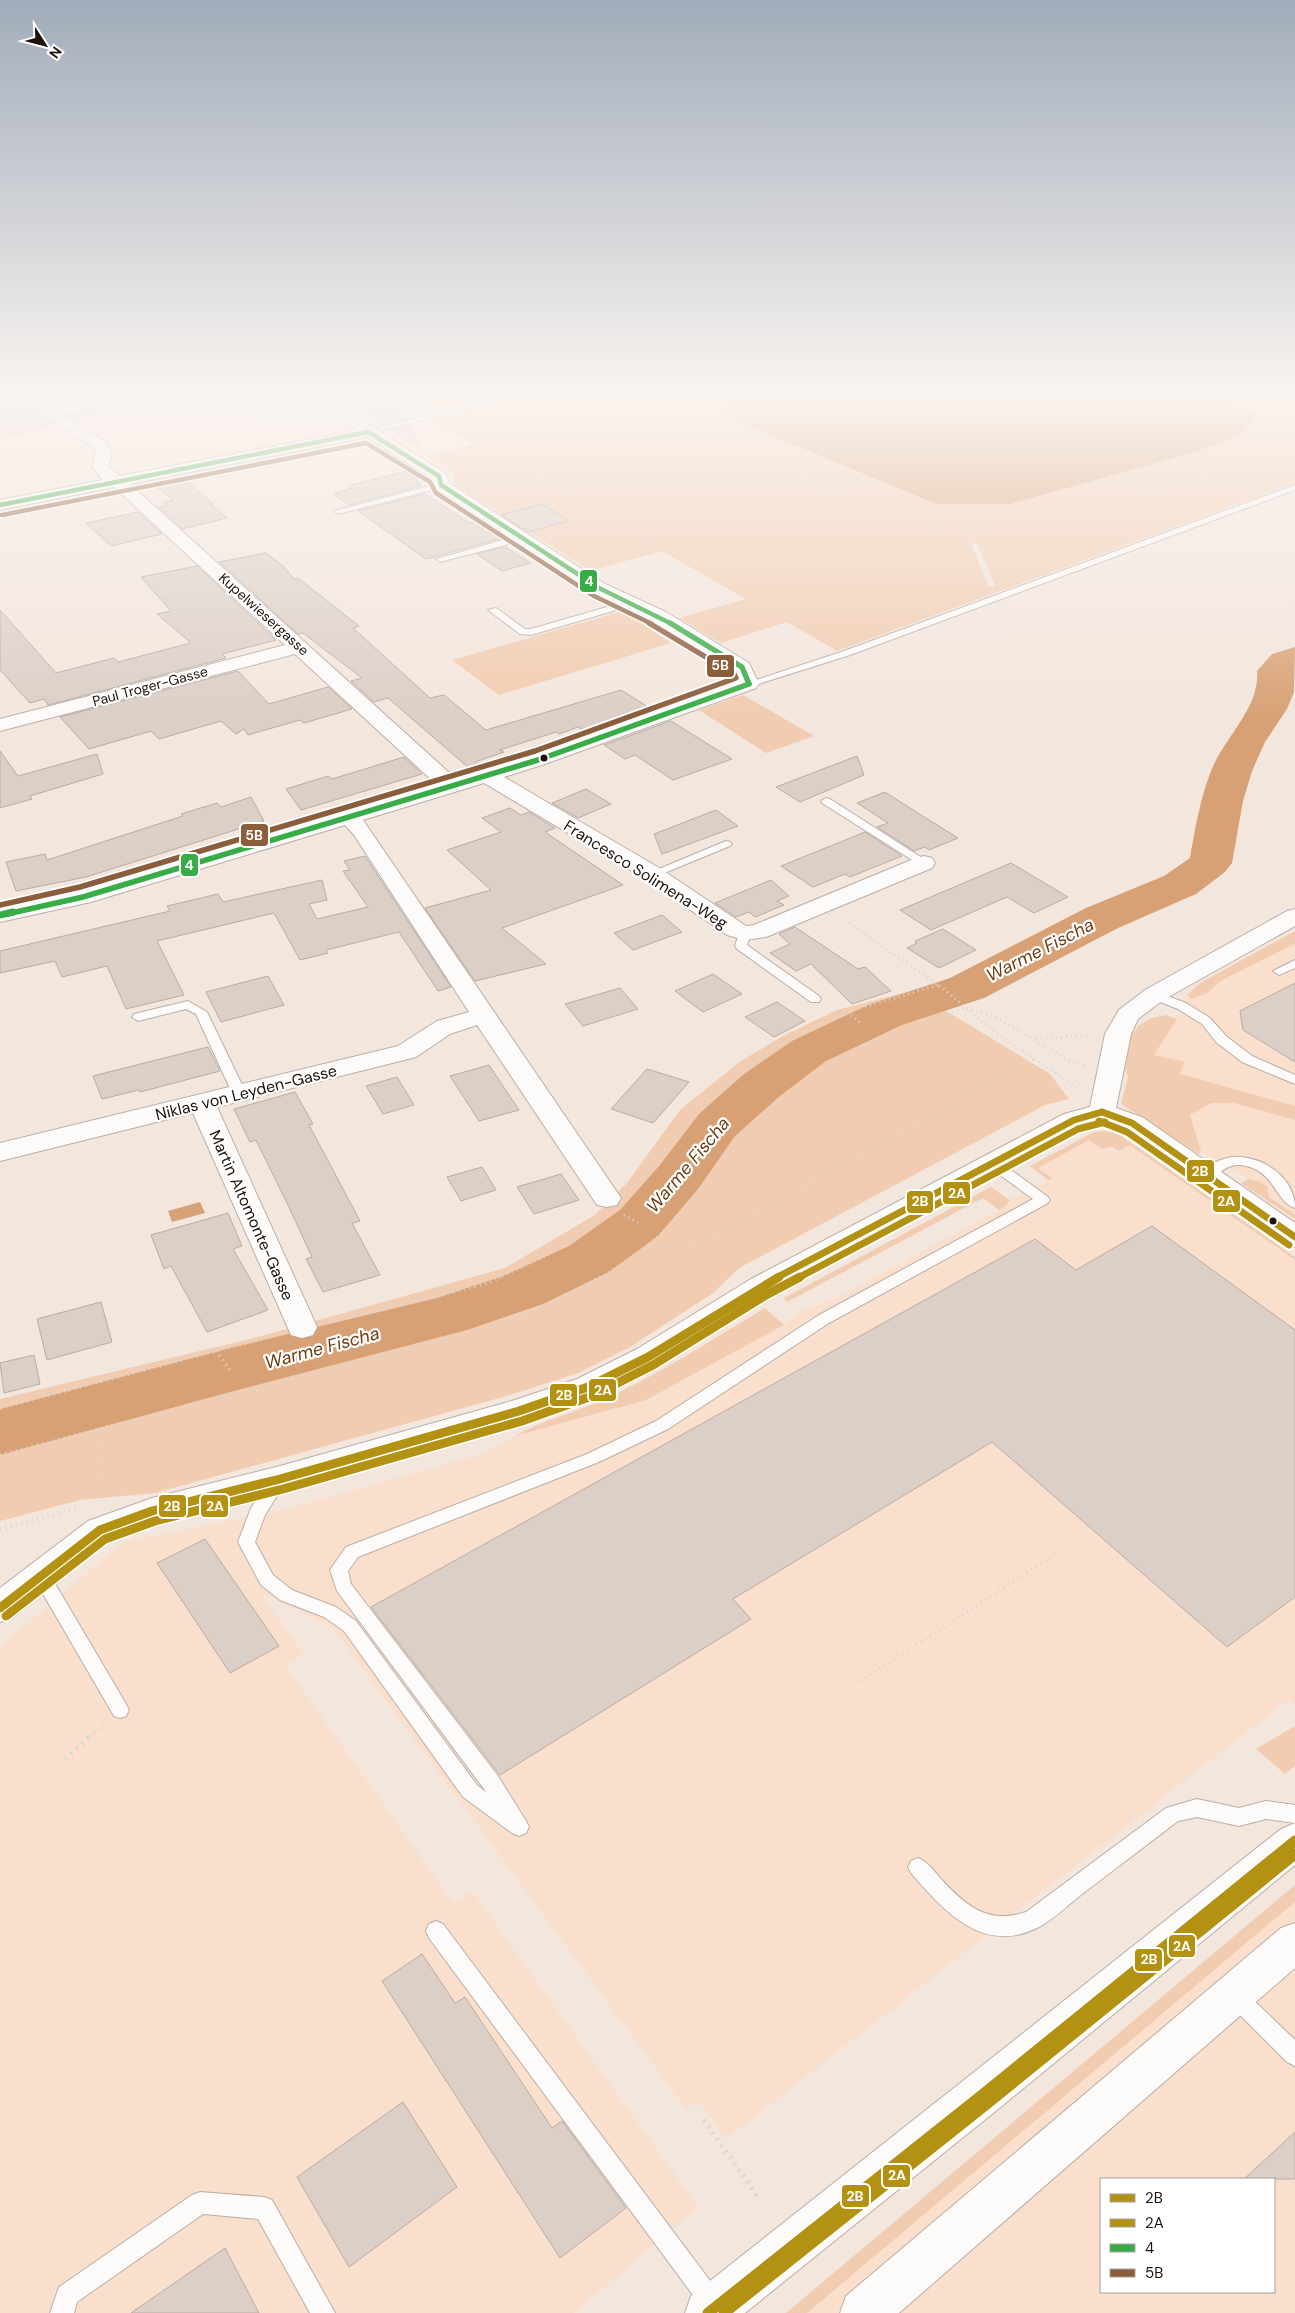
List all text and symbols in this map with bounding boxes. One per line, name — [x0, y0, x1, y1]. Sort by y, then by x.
north arrow — [20, 20, 70, 70]
text: N — [45, 43, 66, 62]
street label: Kupelwiesergasse — [215, 569, 313, 659]
line badge: 4 — [579, 569, 598, 593]
text: 4 — [584, 572, 594, 590]
line badge: 5B — [706, 654, 735, 678]
text: 5B — [711, 656, 729, 674]
street label: Paul Troger-Gasse — [90, 662, 210, 710]
unlabelled marker — [539, 753, 549, 763]
street label: Francesco Solimena-Weg — [560, 815, 732, 934]
line badge: 5B — [240, 823, 269, 847]
text: 5B — [245, 826, 263, 844]
line badge: 4 — [180, 853, 199, 877]
text: 4 — [184, 856, 194, 874]
water label: Warme Fischa — [982, 913, 1098, 987]
street label: Niklas von Leyden-Gasse — [153, 1060, 339, 1125]
water label: Warme Fischa — [641, 1112, 735, 1218]
street label: Martin Altomonte-Gasse — [205, 1127, 299, 1304]
line badge: 2B — [1186, 1159, 1215, 1183]
text: 2B — [1191, 1162, 1209, 1180]
line badge: 2A — [942, 1181, 971, 1205]
text: 2A — [948, 1184, 966, 1202]
line badge: 2A — [1212, 1189, 1241, 1213]
line badge: 2B — [906, 1190, 934, 1214]
text: 2B — [911, 1192, 929, 1210]
text: 2A — [1217, 1192, 1235, 1210]
unlabelled marker — [1268, 1216, 1278, 1226]
water label: Warme Fischa — [262, 1321, 382, 1375]
line badge: 2A — [588, 1378, 617, 1402]
text: 2A — [594, 1381, 612, 1399]
line badge: 2B — [549, 1383, 578, 1407]
text: 2B — [555, 1386, 573, 1404]
line badge: 2B — [158, 1494, 187, 1518]
line badge: 2A — [200, 1494, 229, 1518]
text: 2B — [163, 1497, 181, 1515]
text: 2A — [206, 1497, 224, 1515]
line badge: 2A — [1168, 1934, 1196, 1958]
text: 2A — [1173, 1937, 1191, 1955]
line badge: 2B — [1134, 1948, 1163, 1972]
text: 2B — [1140, 1950, 1158, 1968]
line badge: 2A — [882, 2164, 911, 2188]
text: 2A — [888, 2166, 906, 2184]
legend — [1100, 2178, 1275, 2293]
line badge: 2B — [841, 2184, 870, 2208]
text: 2B — [846, 2187, 864, 2205]
text: 2B — [1145, 2188, 1163, 2208]
text: 2A — [1145, 2213, 1164, 2233]
text: 4 — [1145, 2238, 1154, 2258]
text: 5B — [1145, 2263, 1163, 2283]

